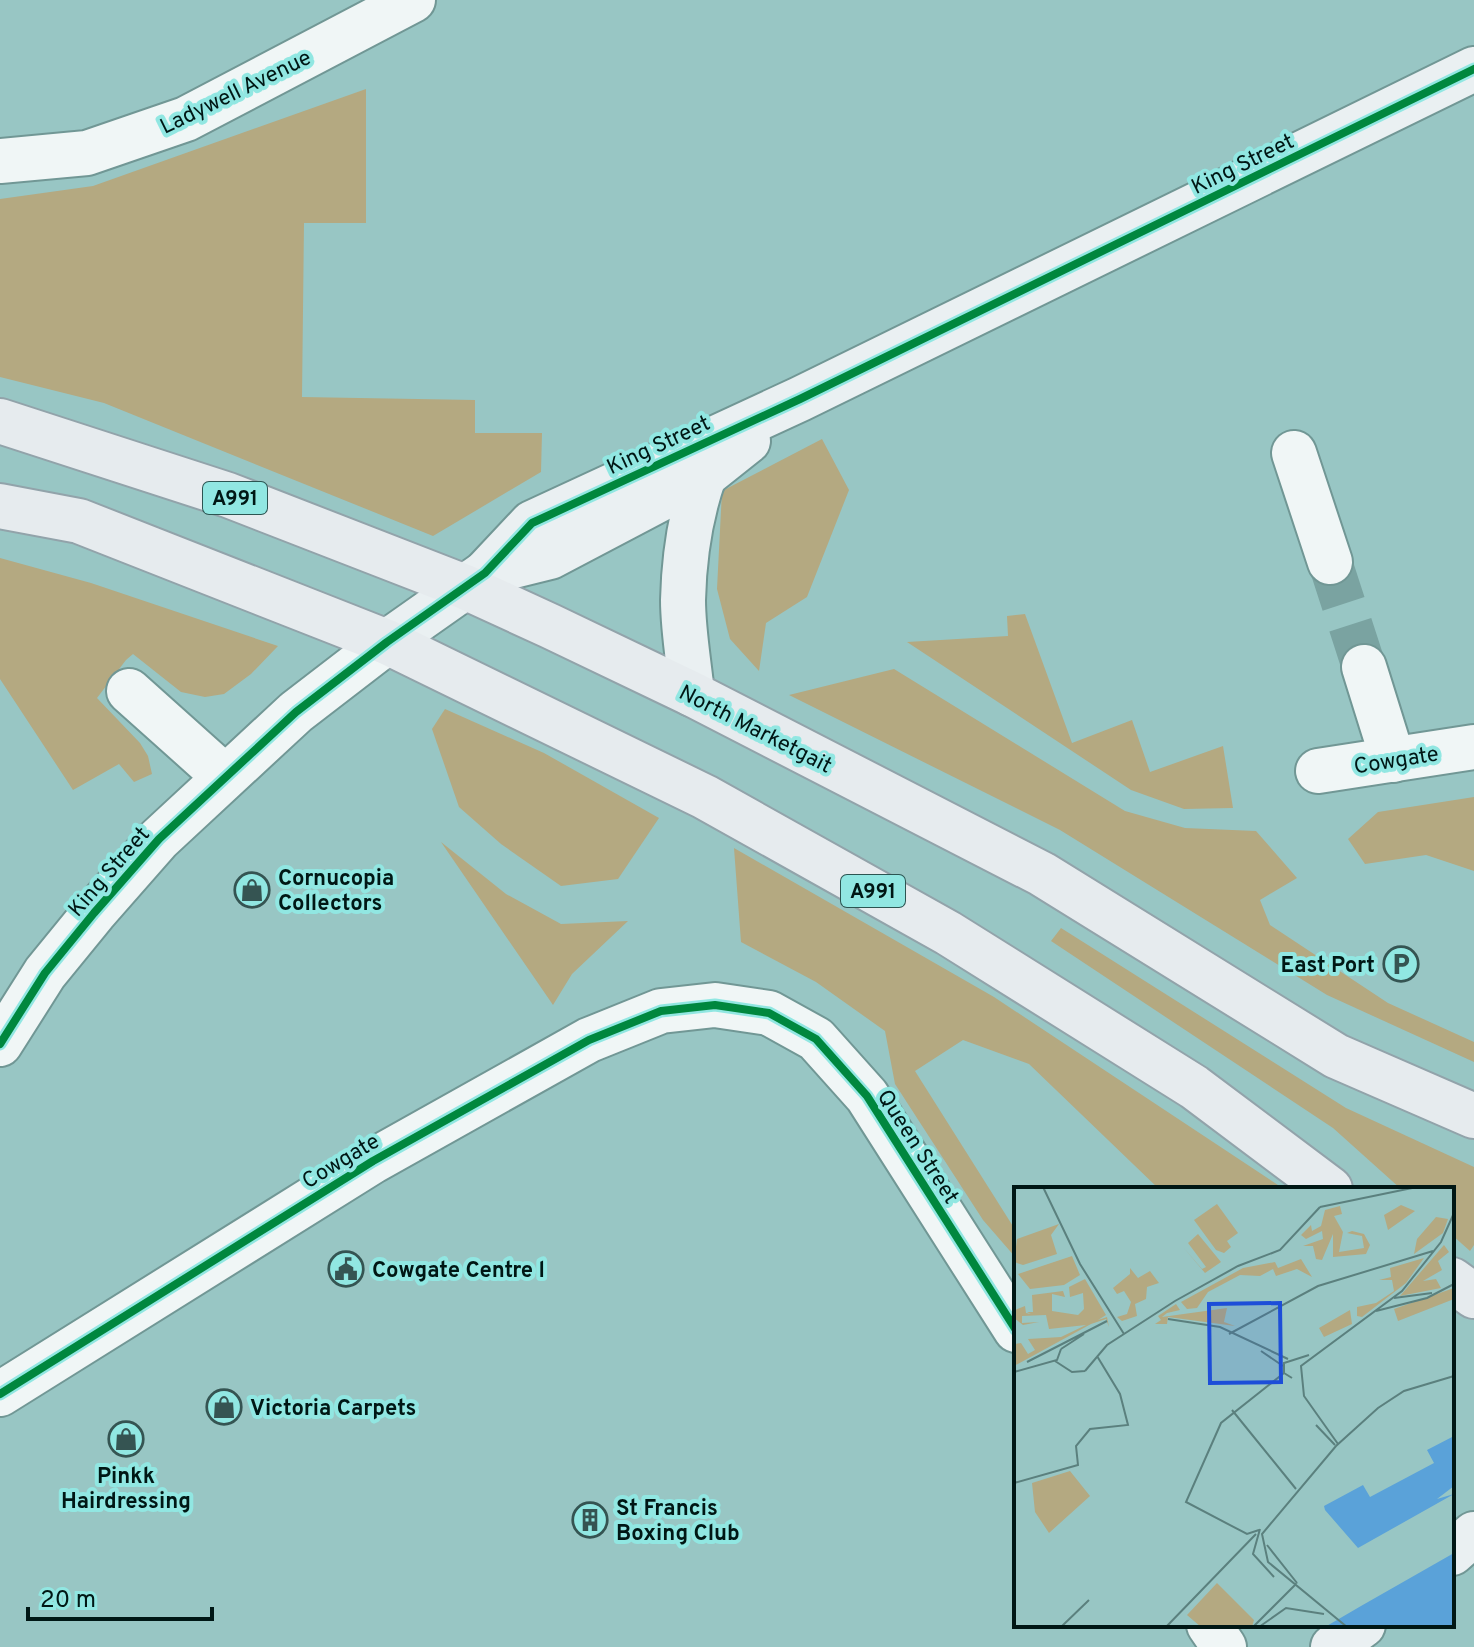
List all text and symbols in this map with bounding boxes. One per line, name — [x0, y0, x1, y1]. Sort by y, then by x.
street label: Ladywell Avenue — [156, 45, 316, 142]
street label: King Street — [1187, 129, 1299, 202]
street label: King Street — [603, 411, 715, 482]
road number: A991 — [203, 482, 267, 514]
street label: North Marketgait — [674, 680, 836, 780]
street label: Cowgate — [1352, 741, 1441, 782]
street label: King Street — [63, 822, 156, 923]
place label: Cornucopia Collectors — [278, 866, 394, 918]
shop icon: Cornucopia Collectors — [233, 871, 271, 909]
road number: A991 — [841, 875, 905, 907]
parking icon: East Port — [1382, 945, 1420, 983]
place label: East Port — [1281, 953, 1375, 980]
street label: Queen Street — [870, 1085, 964, 1210]
street label: Cowgate — [298, 1129, 385, 1196]
inset map — [1014, 1187, 1454, 1627]
public building icon: Cowgate Centre l — [327, 1250, 365, 1288]
place label: Cowgate Centre l — [372, 1258, 545, 1285]
shop icon: Victoria Carpets — [205, 1388, 243, 1426]
place label: Victoria Carpets — [250, 1396, 416, 1423]
shop icon: Pinkk Hairdressing — [107, 1420, 145, 1458]
place label: Pinkk Hairdressing — [61, 1464, 191, 1516]
place label: St Francis Boxing Club — [616, 1496, 740, 1548]
building icon: St Francis Boxing Club — [571, 1501, 609, 1539]
scale bar — [28, 1571, 212, 1621]
text: 20 m — [40, 1586, 96, 1616]

